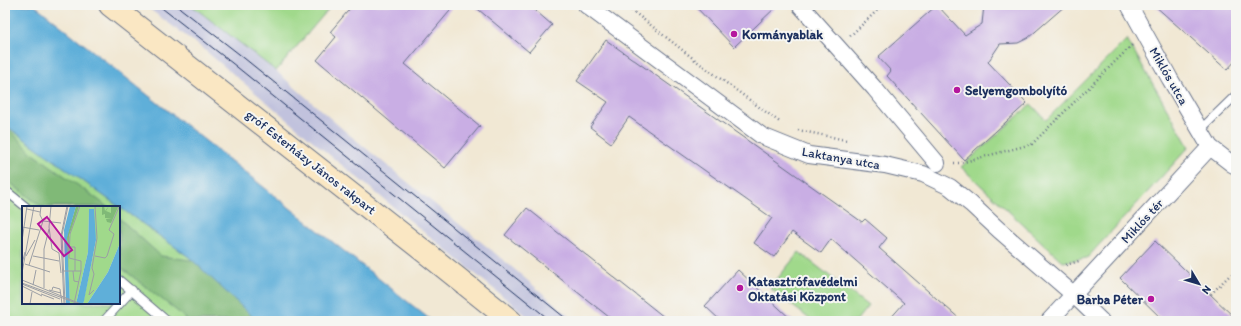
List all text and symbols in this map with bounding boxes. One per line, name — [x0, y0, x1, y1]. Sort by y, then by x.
place label: Kormányablak — [742, 27, 823, 43]
marker: Kormányablak — [729, 29, 739, 39]
street label: Miklós utca — [1146, 45, 1192, 108]
place label: Selyemgombolyító — [965, 83, 1068, 99]
marker: Selyemgombolyító — [952, 85, 962, 95]
street label: gróf Esterházy János rakpart — [243, 107, 379, 218]
street label: Laktanya utca — [801, 144, 882, 172]
street label: Miklós tér — [1118, 196, 1166, 246]
inset map — [22, 206, 120, 304]
north arrow — [1179, 264, 1219, 304]
place label: Katasztrófavédelmi Oktatási Központ — [748, 274, 857, 305]
marker: Katasztrófavédelmi Oktatási Központ — [735, 283, 745, 293]
text: N — [1199, 283, 1214, 297]
place label: Barba Péter — [1077, 292, 1144, 307]
marker: Barba Péter — [1146, 294, 1156, 304]

